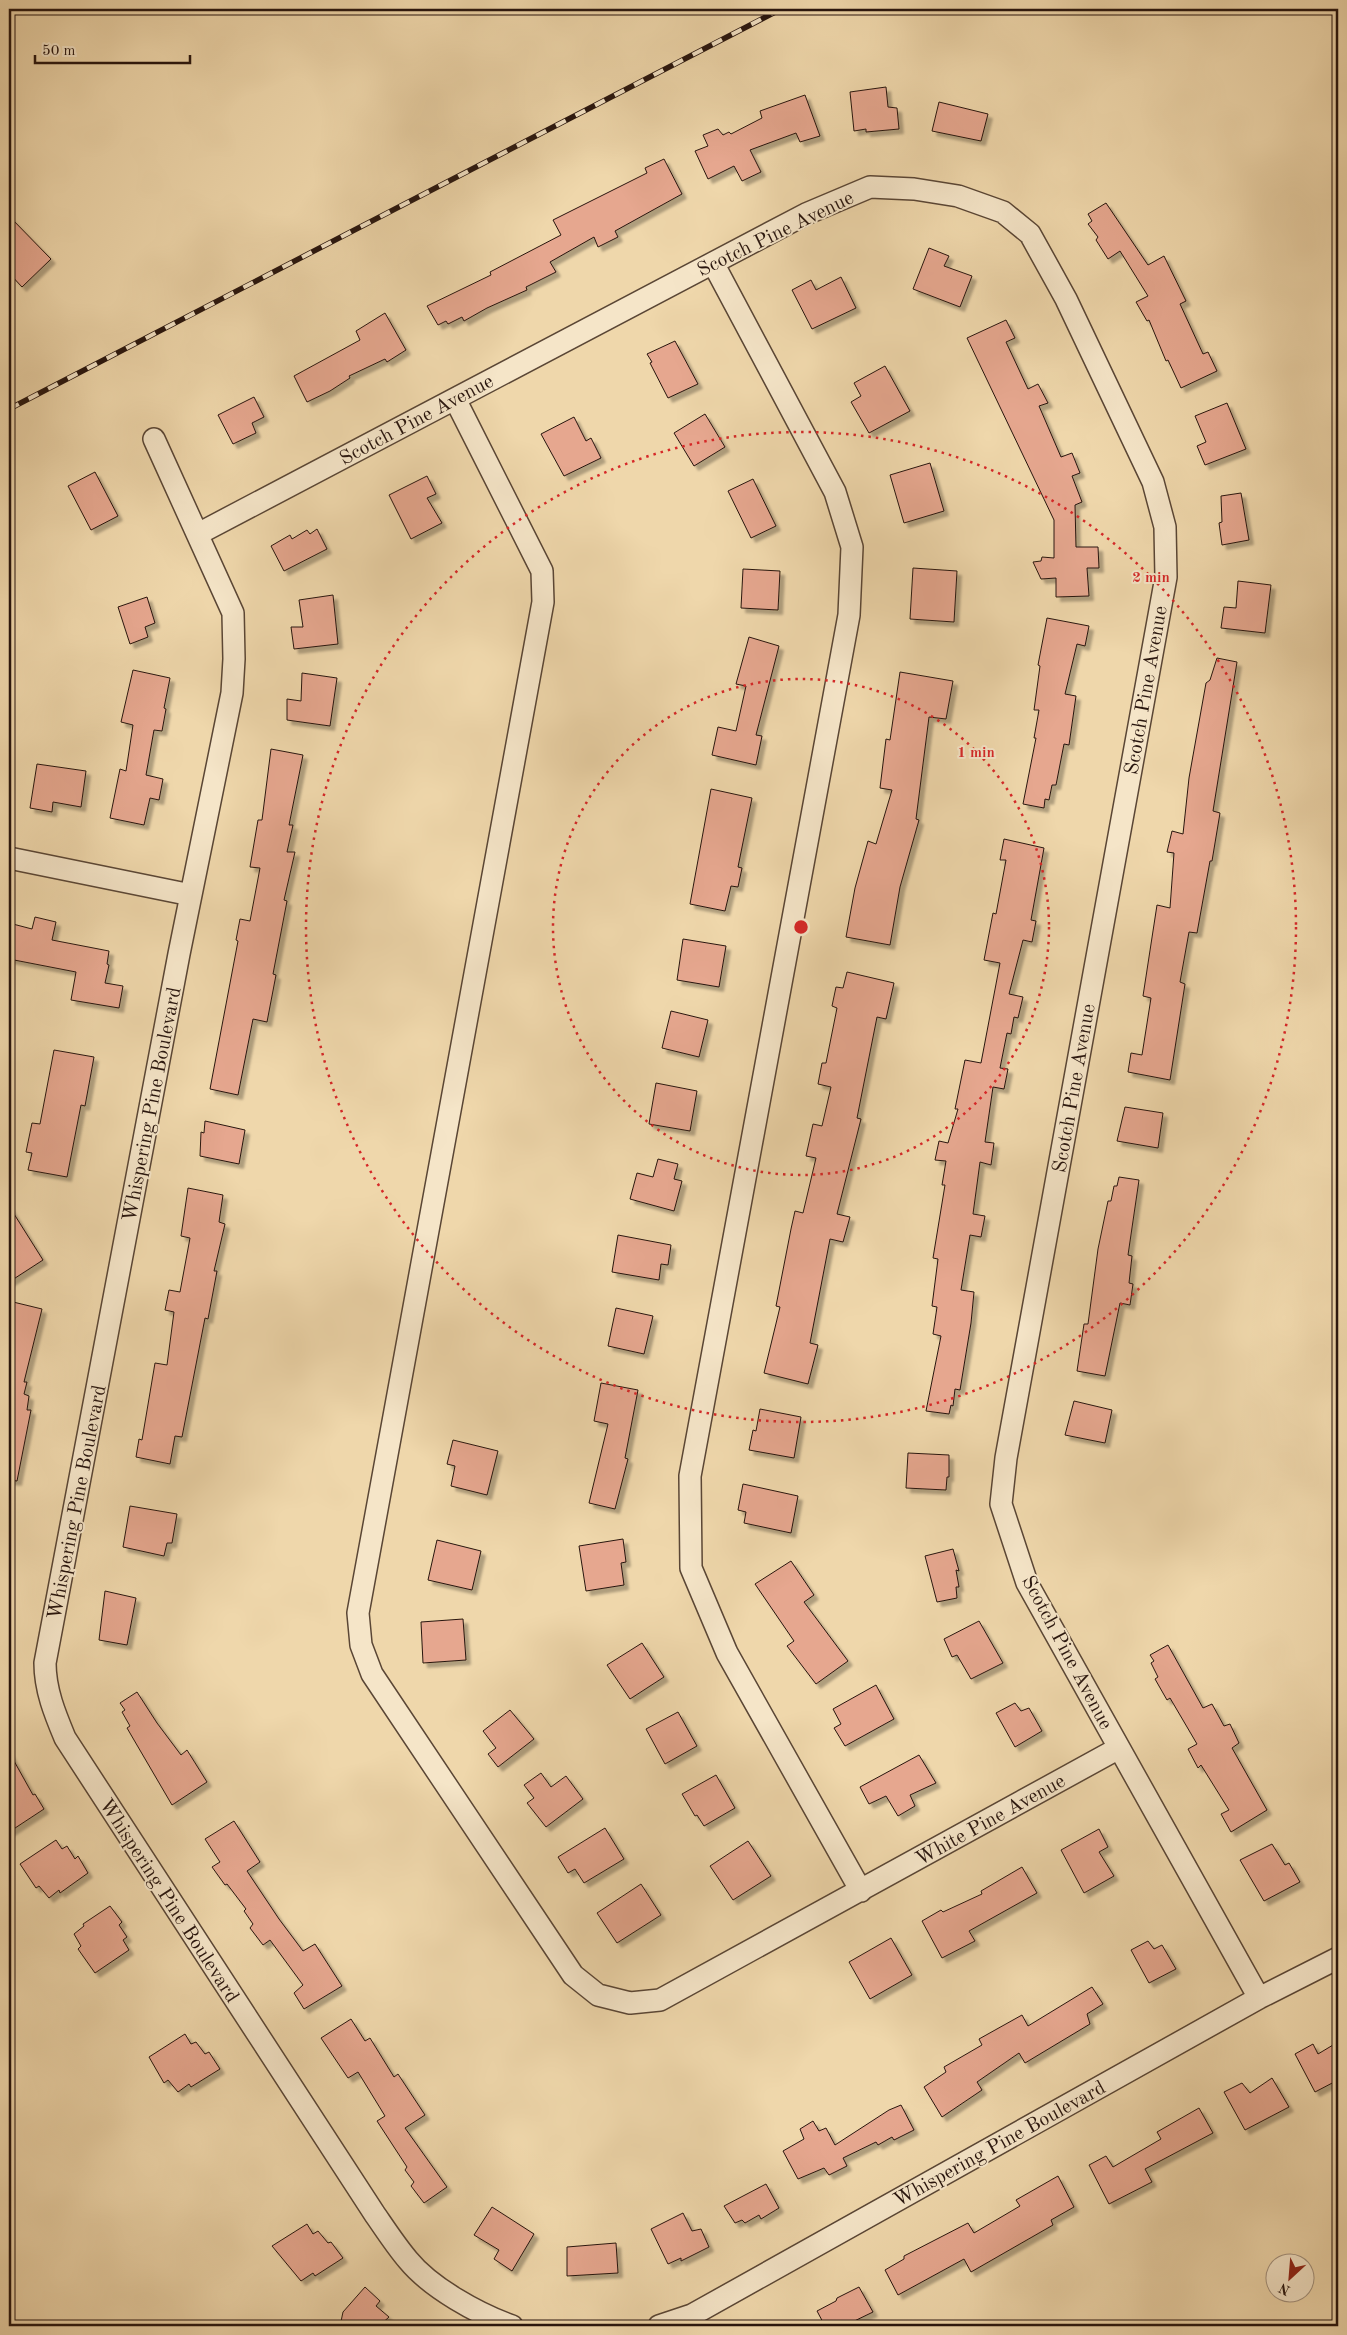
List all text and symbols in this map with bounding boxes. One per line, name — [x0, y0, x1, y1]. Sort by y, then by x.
scale bar — [35, 32, 190, 64]
text: 50 m — [42, 44, 76, 59]
street label: Scotch Pine Avenue — [694, 188, 857, 281]
street label: Scotch Pine Avenue — [337, 372, 497, 470]
text: 2 min — [1132, 571, 1170, 586]
street label: Scotch Pine Avenue — [1122, 604, 1172, 776]
text: 1 min — [957, 746, 995, 761]
centre of rings — [792, 918, 810, 936]
street label: Whispering Pine Boulevard — [120, 985, 186, 1223]
street label: Scotch Pine Avenue — [1050, 1002, 1100, 1174]
street label: Whispering Pine Boulevard — [45, 1383, 111, 1621]
street label: Scotch Pine Avenue — [1017, 1573, 1115, 1733]
street label: White Pine Avenue — [913, 1771, 1069, 1870]
street label: Whispering Pine Boulevard — [95, 1796, 242, 2007]
street label: Whispering Pine Boulevard — [891, 2078, 1109, 2211]
north arrow — [1264, 2252, 1314, 2302]
text: N — [1277, 2280, 1293, 2297]

